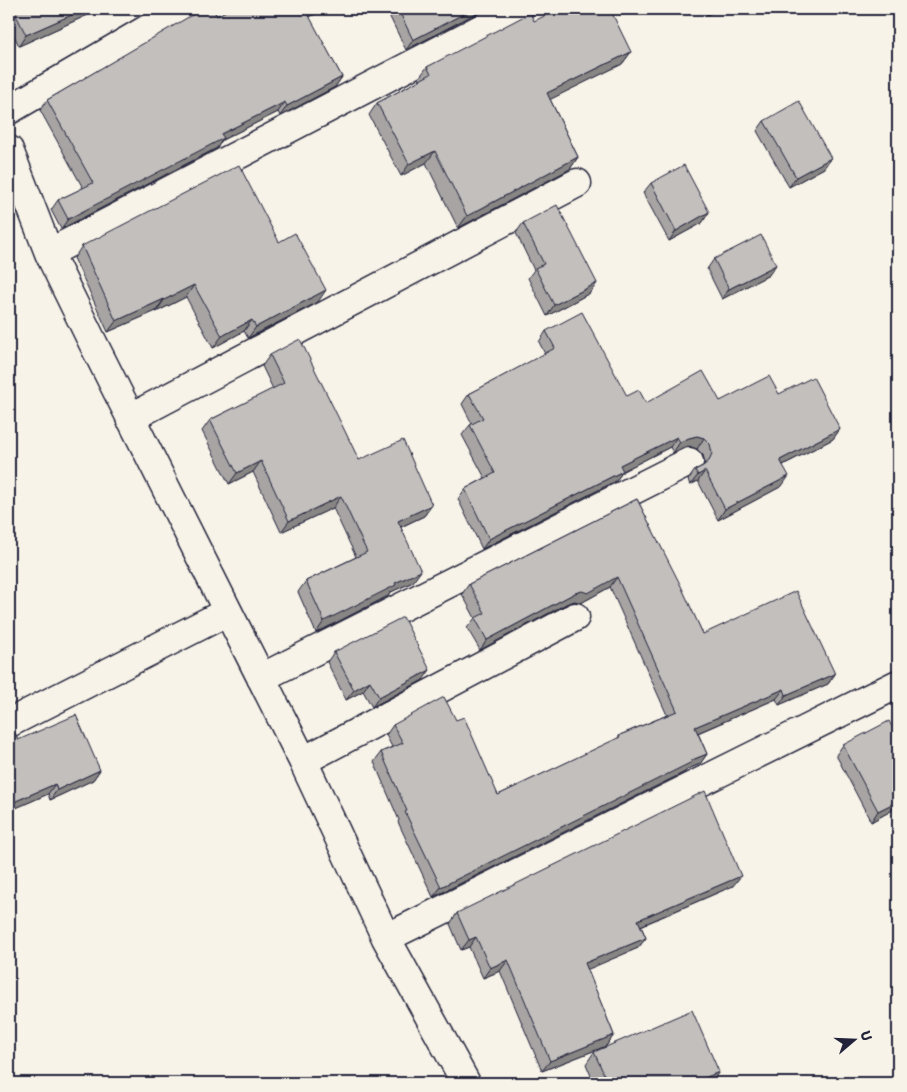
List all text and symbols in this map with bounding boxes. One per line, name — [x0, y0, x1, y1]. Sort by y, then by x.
north arrow — [830, 1014, 880, 1064]
text: U — [856, 1028, 876, 1043]

